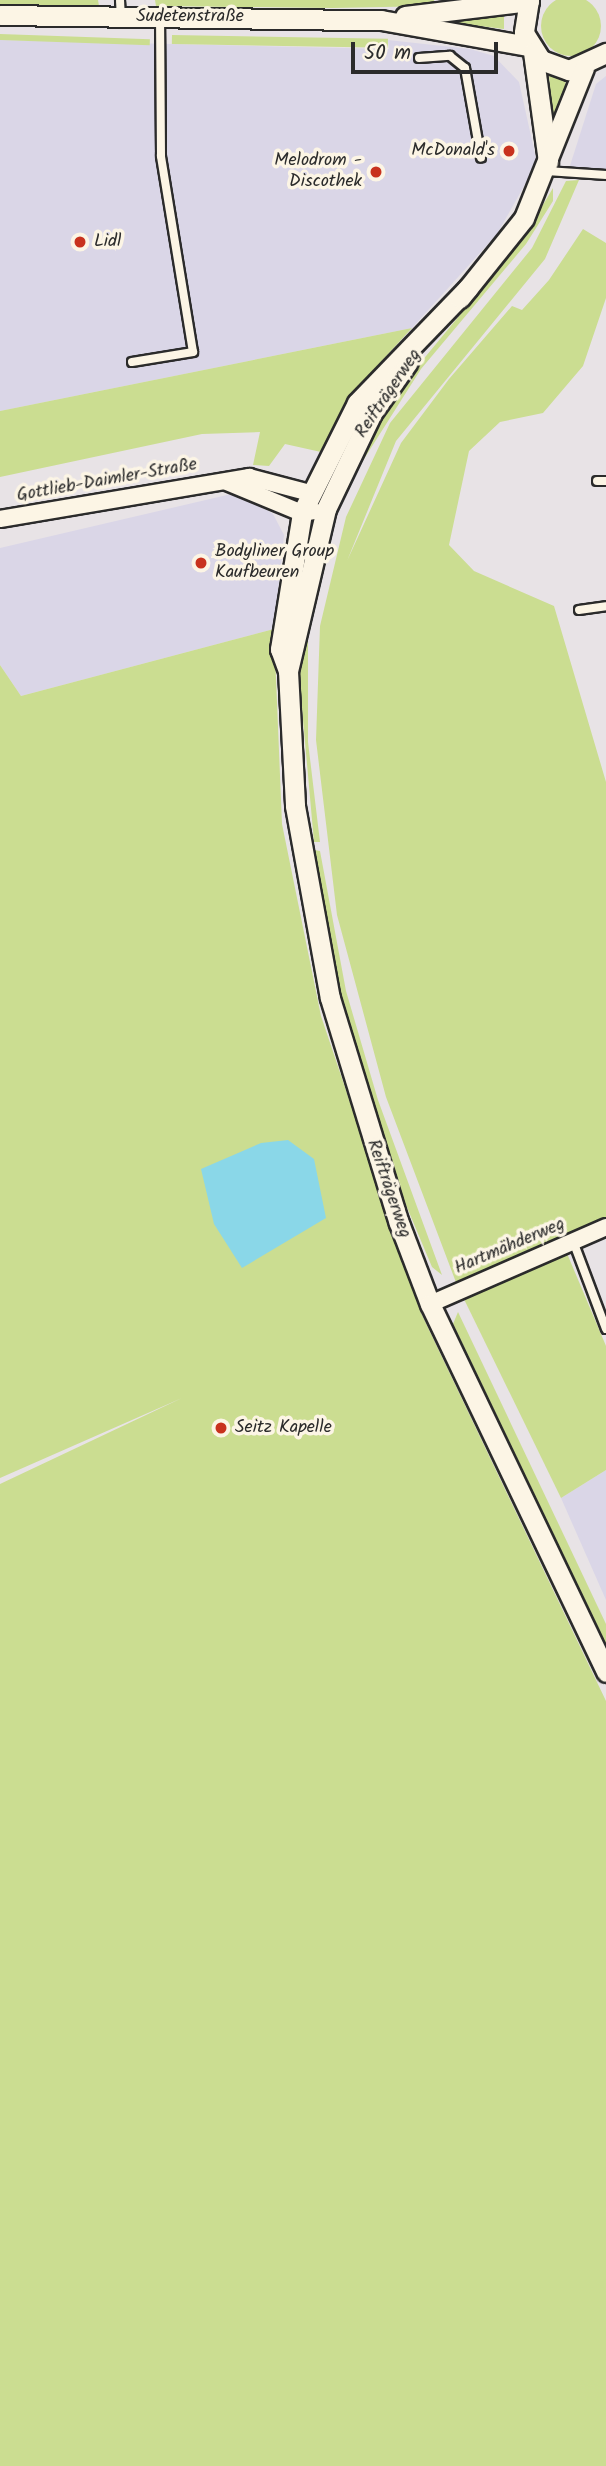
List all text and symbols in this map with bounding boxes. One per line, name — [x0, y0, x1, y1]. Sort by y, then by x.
street label: Sudetenstraße — [136, 6, 244, 28]
scale bar — [354, 28, 501, 72]
text: 50 m — [364, 37, 411, 70]
place label: McDonald's — [411, 140, 495, 162]
marker: McDonald's — [501, 143, 517, 159]
place label: Melodrom - Discothek — [274, 151, 362, 194]
marker: Melodrom - Discothek — [368, 164, 384, 180]
place label: Lidl — [94, 231, 122, 253]
marker: Lidl — [72, 234, 88, 250]
street label: Reifträgerweg — [351, 345, 427, 443]
street label: Gottlieb-Daimler-Straße — [15, 455, 199, 507]
place label: Bodyliner Group Kaufbeuren — [215, 542, 334, 584]
marker: Bodyliner Group Kaufbeuren — [193, 555, 209, 571]
street label: Reifträgerweg — [361, 1137, 415, 1241]
street label: Hartmähderweg — [452, 1214, 568, 1280]
place label: Seitz Kapelle — [235, 1417, 332, 1439]
marker: Seitz Kapelle — [213, 1420, 229, 1436]

